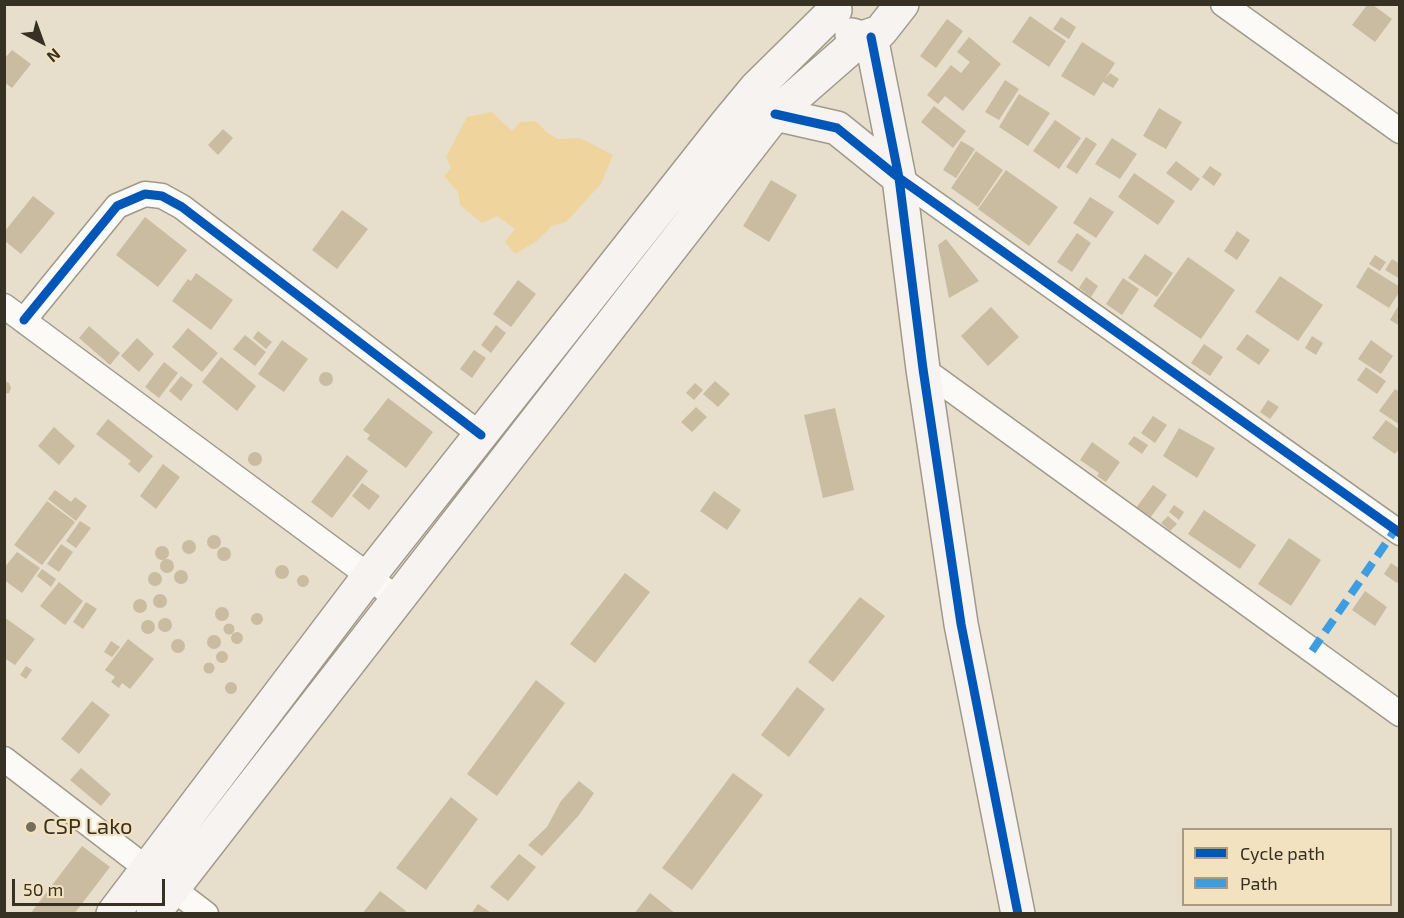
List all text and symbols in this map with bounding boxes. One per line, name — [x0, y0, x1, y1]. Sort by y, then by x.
north arrow — [12, 12, 72, 72]
text: N — [44, 45, 65, 67]
place label: CSP Lako — [43, 814, 133, 840]
marker: CSP Lako — [24, 820, 38, 834]
legend — [1182, 828, 1392, 906]
text: Cycle path — [1240, 842, 1325, 864]
scale bar — [15, 867, 168, 905]
text: Path — [1240, 872, 1278, 894]
text: 50 m — [23, 878, 63, 900]

